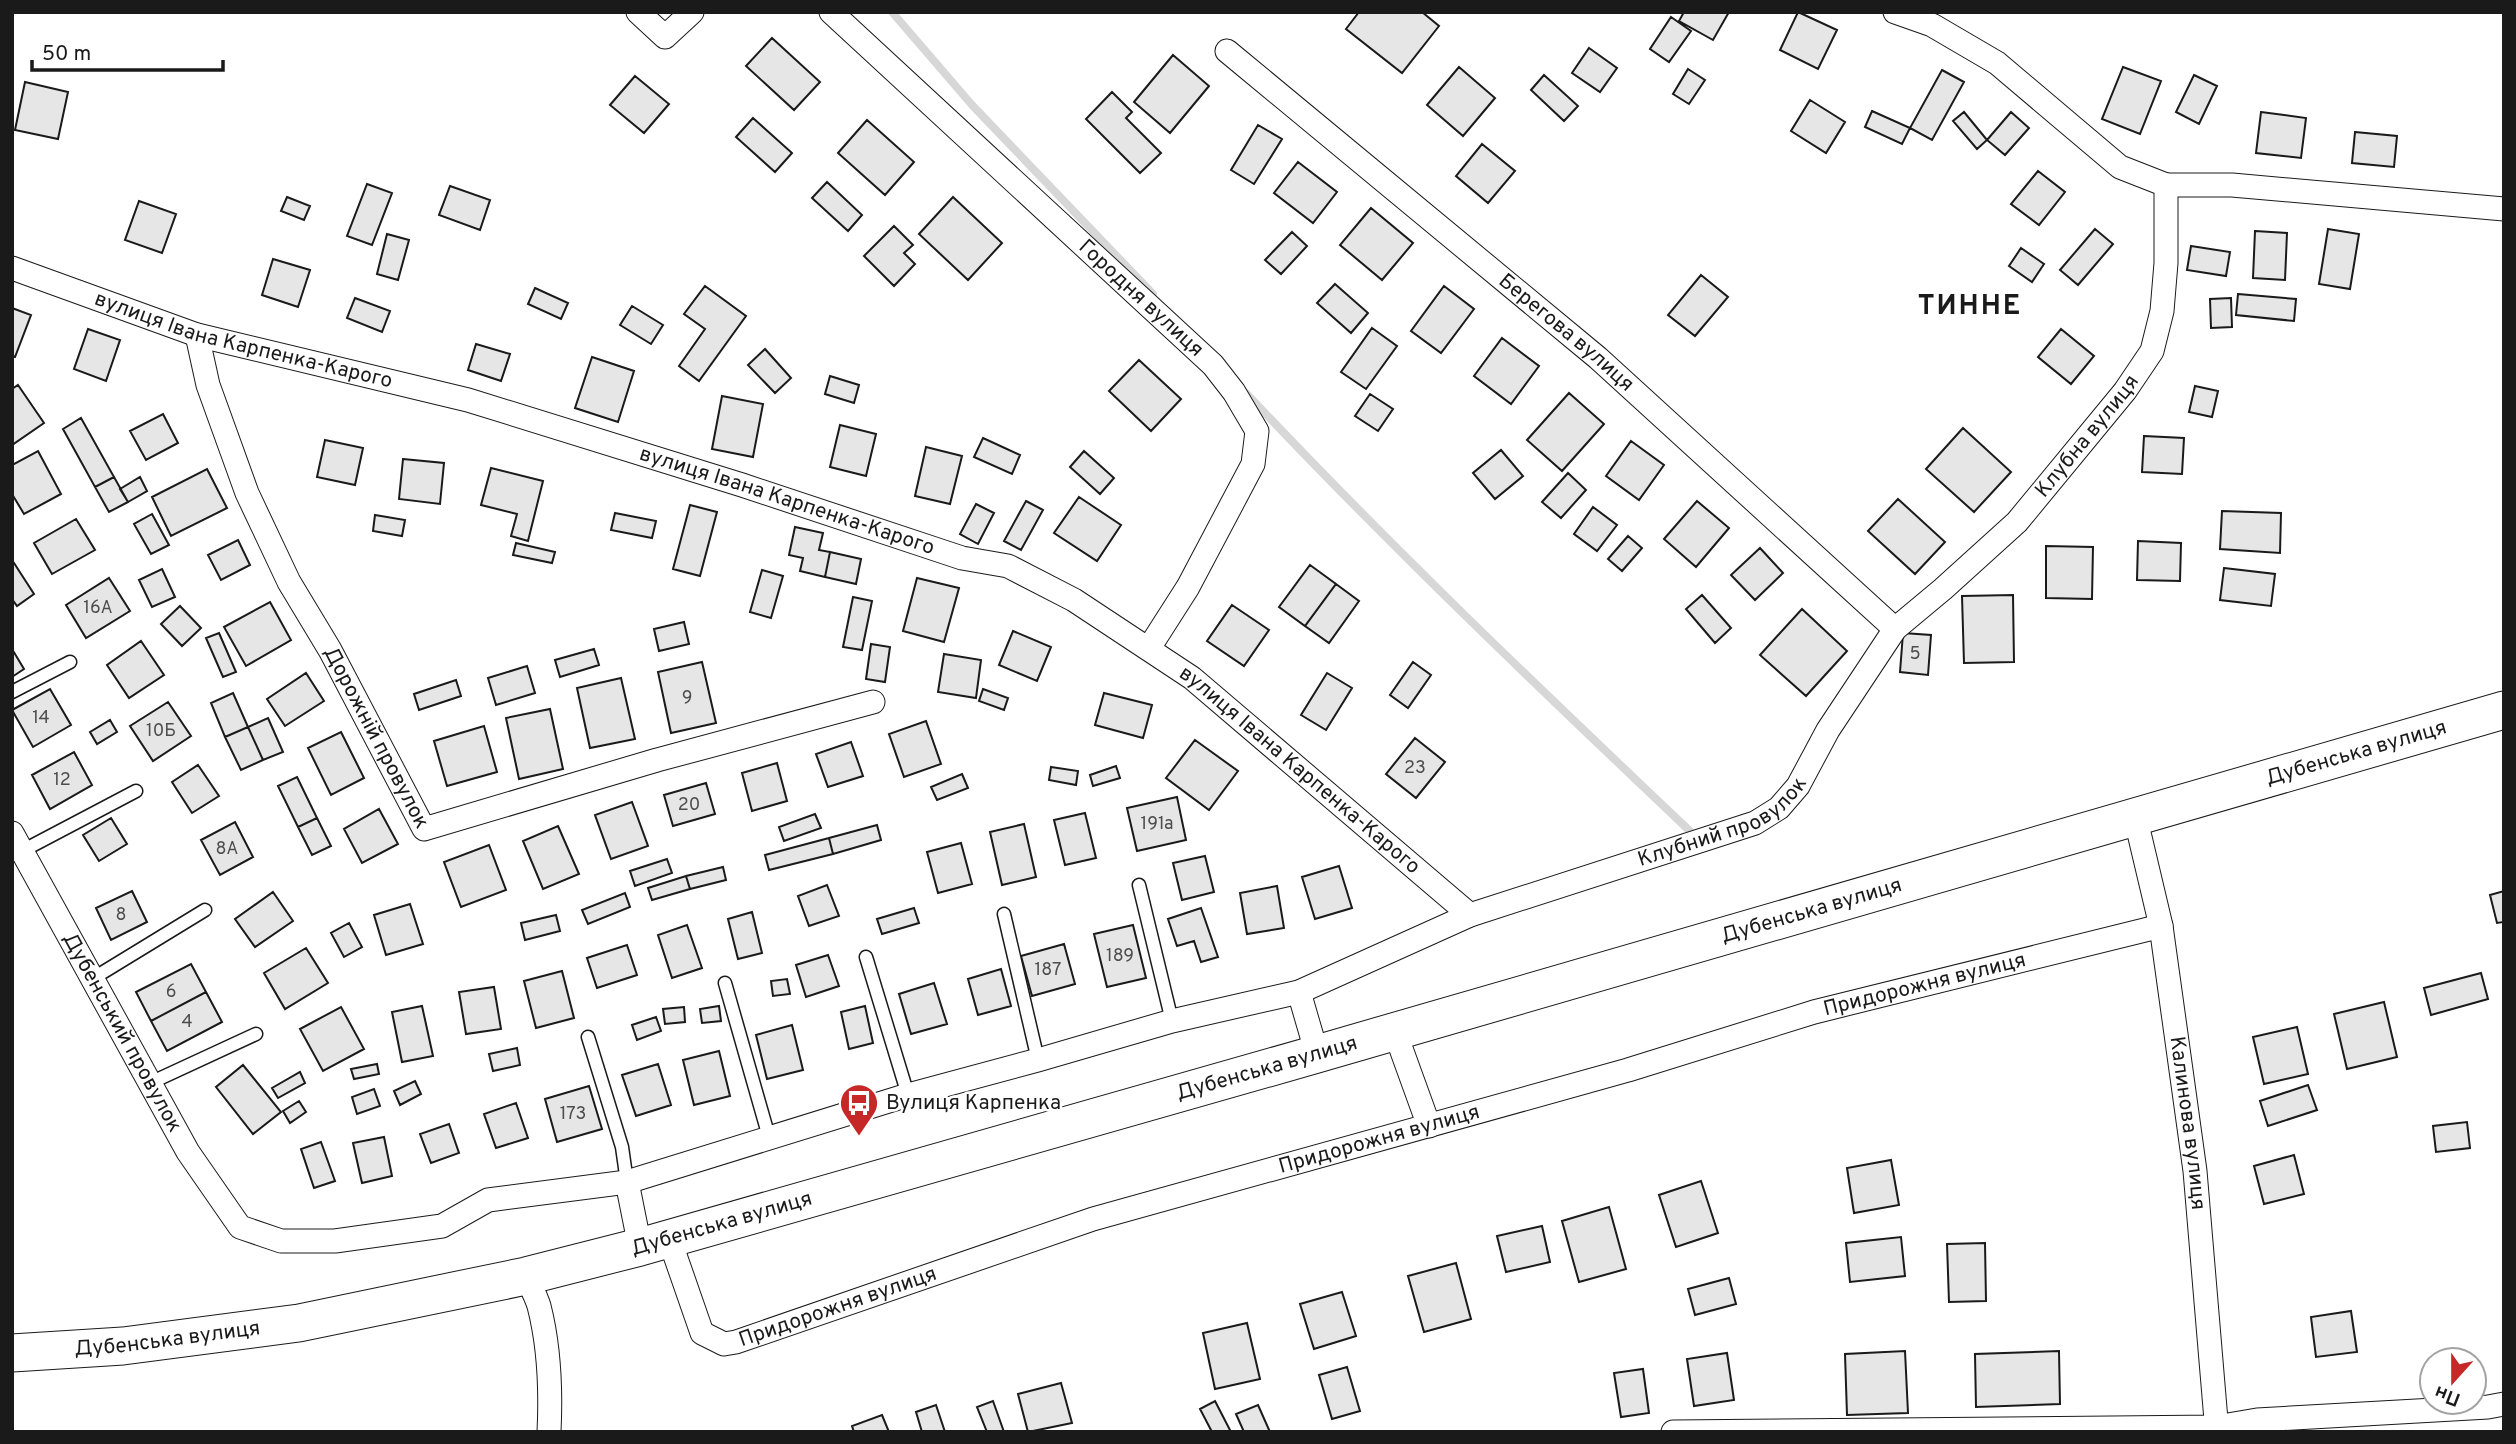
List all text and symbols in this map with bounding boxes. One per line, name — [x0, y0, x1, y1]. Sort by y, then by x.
scale bar — [32, 28, 222, 72]
text: 50 m — [42, 41, 91, 68]
street label: Городня вулиця — [1073, 234, 1209, 363]
street label: Берегова вулиця — [1493, 268, 1640, 398]
street label: вулиця Івана Карпенка-Карого — [91, 285, 395, 395]
district label: ТИННЕ — [1918, 289, 2022, 325]
street label: Клубна вулиця — [2029, 370, 2146, 503]
street label: вулиця Івана Карпенка-Карого — [636, 440, 938, 561]
house number: 16А — [83, 597, 113, 620]
street label: Дорожній провулок — [317, 642, 435, 833]
house number: 5 — [1909, 643, 1921, 666]
street label: вулиця Івана Карпенка-Карого — [1174, 660, 1426, 880]
house number: 9 — [682, 687, 692, 710]
house number: 14 — [32, 707, 50, 730]
street label: Дубенська вулиця — [2262, 714, 2450, 792]
house number: 10Б — [146, 720, 176, 743]
house number: 23 — [1404, 757, 1426, 780]
house number: 12 — [53, 769, 71, 792]
street label: Клубний провулок — [1634, 773, 1814, 873]
house number: 20 — [678, 794, 700, 817]
house number: 191а — [1140, 813, 1174, 836]
house number: 8А — [215, 838, 239, 861]
street label: Дубенська вулиця — [1718, 872, 1905, 950]
house number: 8 — [116, 904, 127, 927]
street label: Дубенський провулок — [56, 928, 188, 1137]
house number: 189 — [1106, 945, 1134, 968]
street label: Придорожня вулиця — [1821, 947, 2029, 1023]
house number: 187 — [1035, 959, 1061, 982]
house number: 6 — [166, 981, 176, 1004]
house number: 4 — [181, 1011, 193, 1034]
street label: Дубенська вулиця — [1173, 1029, 1361, 1107]
street label: Калинова вулиця — [2163, 1035, 2212, 1211]
bus stop icon: Вулиця Карпенка — [838, 1082, 880, 1137]
place label: Вулиця Карпенка — [886, 1090, 1061, 1117]
street label: Придорожня вулиця — [1276, 1098, 1483, 1180]
house number: 173 — [560, 1103, 586, 1126]
street label: Дубенська вулиця — [628, 1185, 815, 1262]
street label: Придорожня вулиця — [735, 1260, 940, 1354]
street label: Дубенська вулиця — [73, 1315, 262, 1363]
north arrow — [2418, 1346, 2488, 1416]
text: Пн — [2431, 1379, 2464, 1411]

